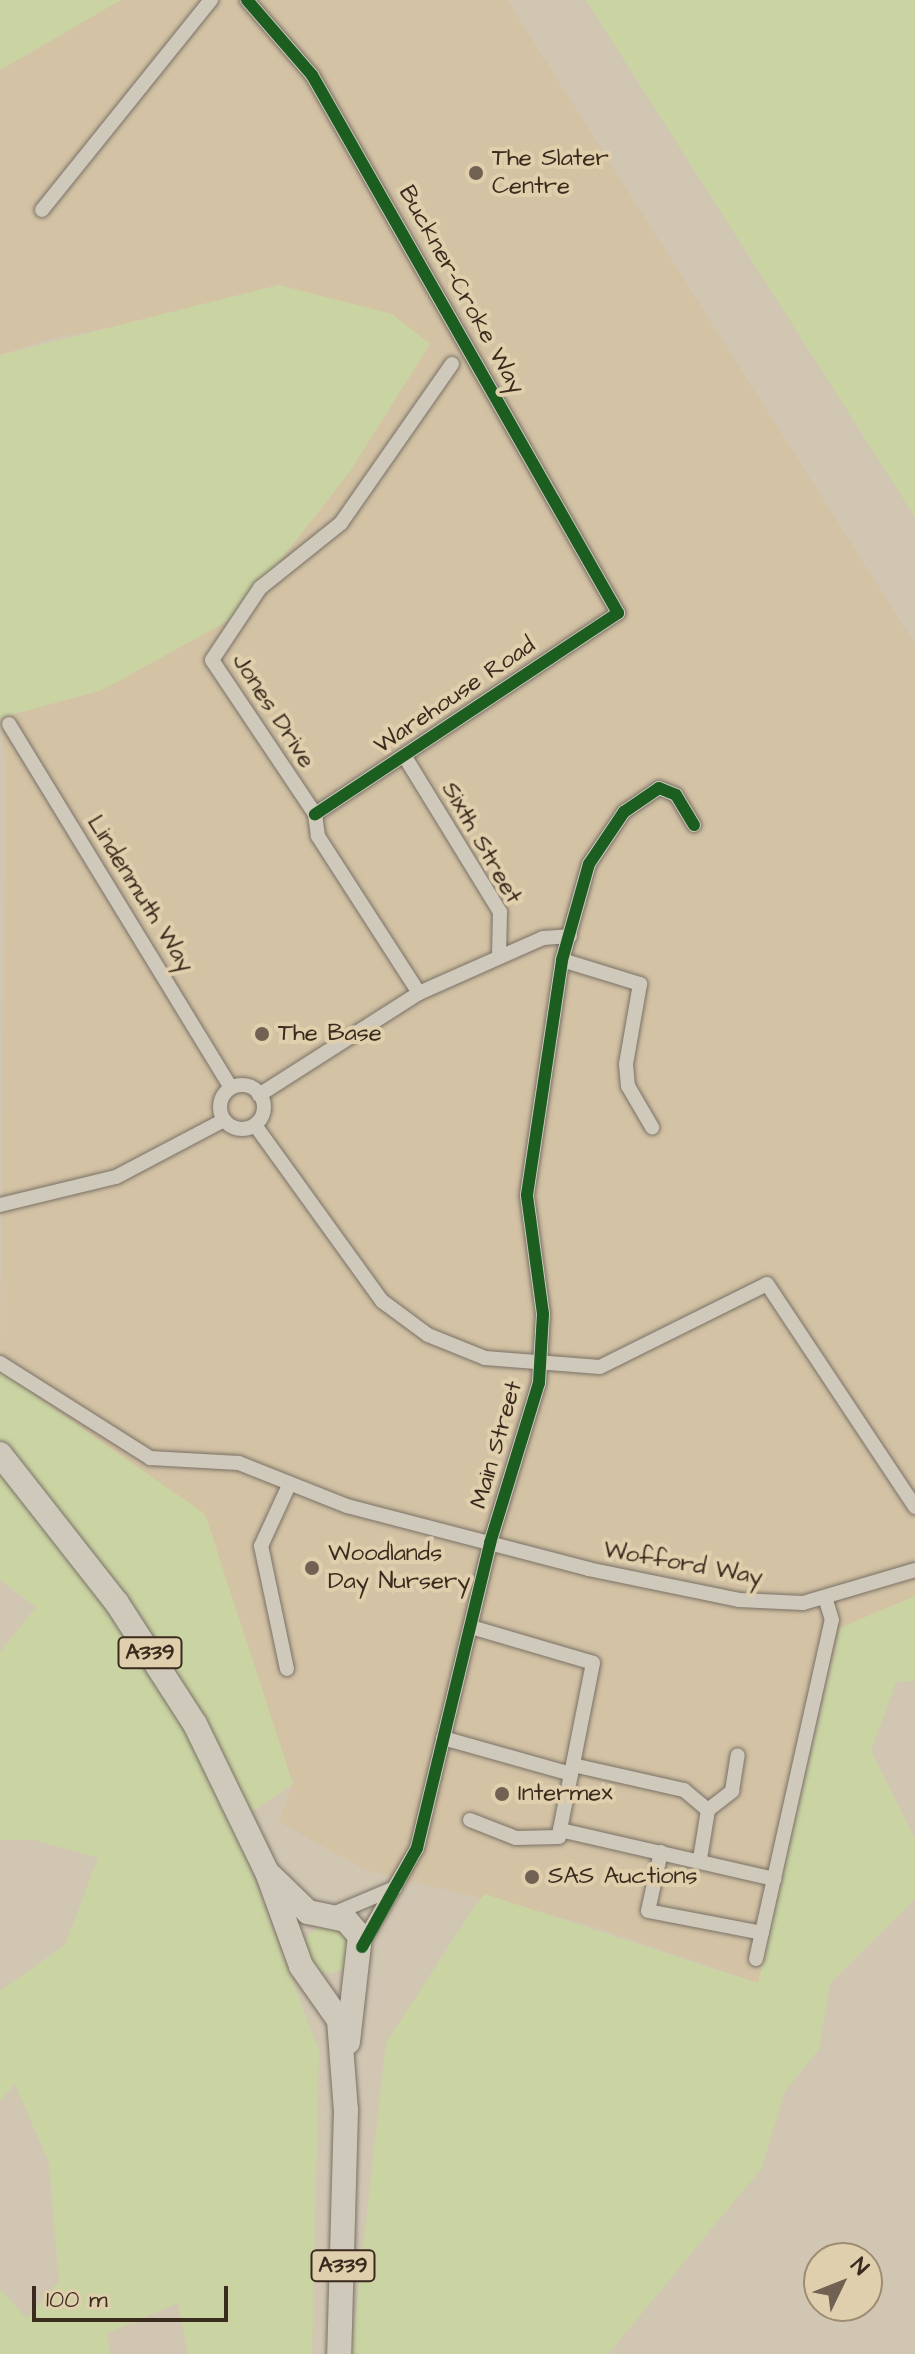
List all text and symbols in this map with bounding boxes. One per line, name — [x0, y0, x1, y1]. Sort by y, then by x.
place label: The Slater Centre — [492, 145, 609, 201]
marker: The Slater Centre — [467, 164, 485, 182]
street label: Buckner-Croke Way — [392, 181, 530, 399]
street label: Warehouse Road — [369, 631, 541, 761]
street label: Jones Drive — [225, 648, 321, 774]
street label: Sixth Street — [435, 777, 527, 909]
street label: Lindenmuth Way — [80, 810, 200, 978]
place label: The Base — [278, 1020, 382, 1048]
marker: The Base — [253, 1025, 271, 1043]
street label: Main Street — [465, 1378, 529, 1512]
street label: Wofford Way — [601, 1536, 765, 1592]
place label: Woodlands Day Nursery — [328, 1540, 470, 1596]
marker: Woodlands Day Nursery — [303, 1559, 321, 1577]
road number: A339 — [116, 1635, 184, 1671]
place label: Intermex — [518, 1780, 613, 1808]
marker: Intermex — [493, 1785, 511, 1803]
place label: SAS Auctions — [548, 1863, 697, 1891]
marker: SAS Auctions — [523, 1868, 541, 1886]
north arrow — [803, 2242, 883, 2322]
road number: A339 — [309, 2248, 377, 2284]
text: N — [843, 2251, 875, 2282]
scale bar — [36, 2270, 232, 2320]
text: 100 m — [46, 2283, 108, 2317]

